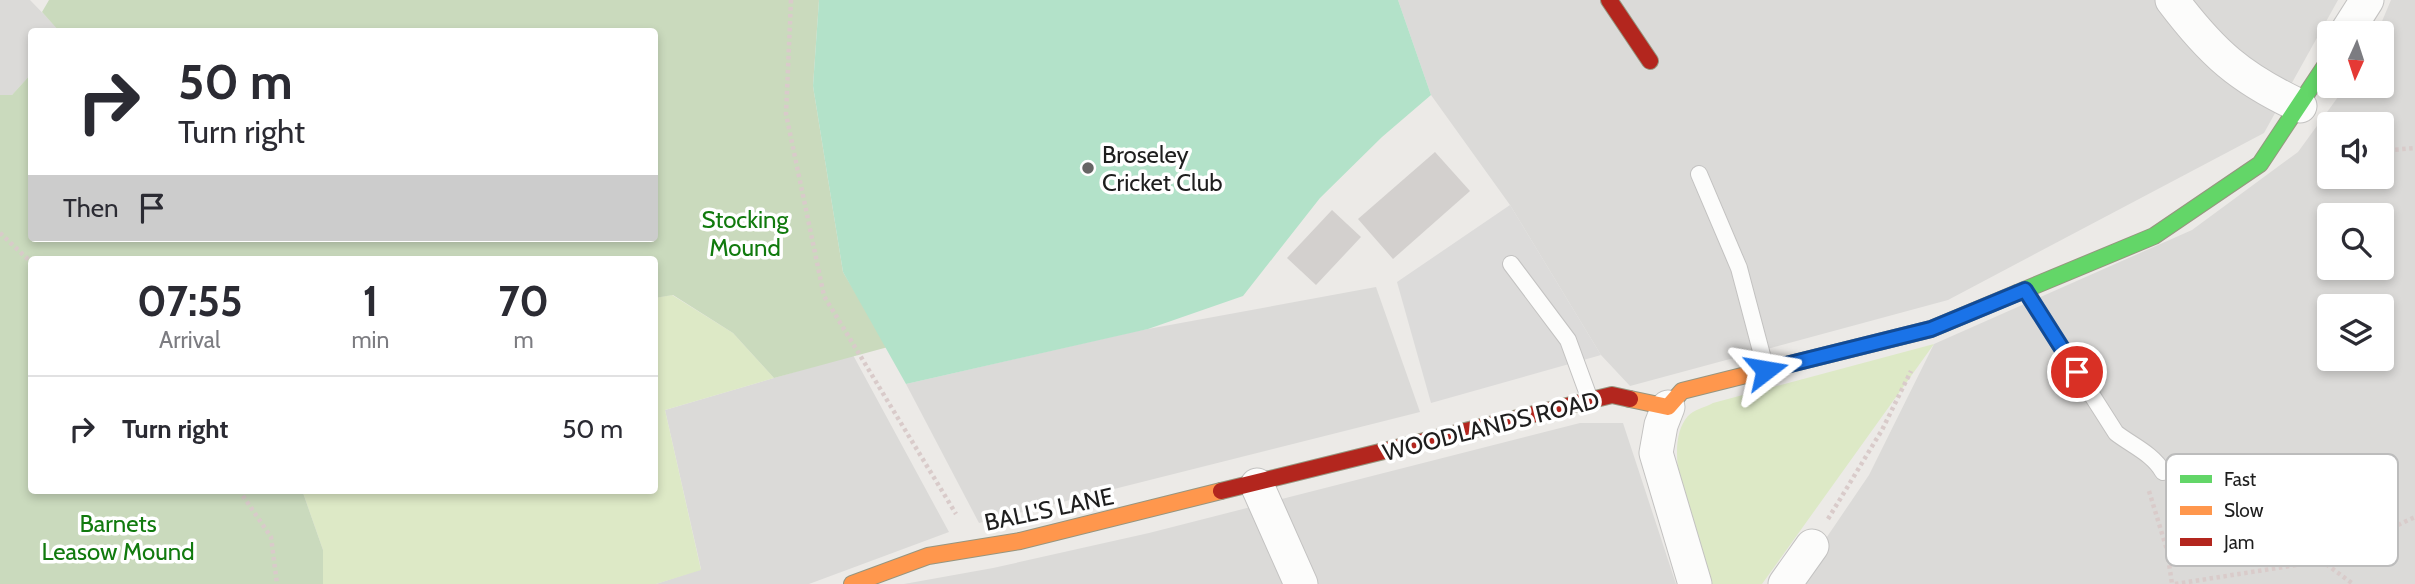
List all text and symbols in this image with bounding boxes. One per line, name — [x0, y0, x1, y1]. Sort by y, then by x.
north arrow — [2317, 21, 2394, 98]
map controls — [2317, 21, 2394, 371]
text: 50 m — [178, 52, 293, 111]
icon: right — [63, 56, 154, 147]
text: Turn right — [178, 112, 305, 151]
button: sound — [2317, 112, 2394, 189]
place label: Broseley Cricket Club — [1102, 140, 1223, 197]
marker: Broseley Cricket Club — [1080, 160, 1096, 176]
icon: arrive — [133, 189, 171, 227]
text: Then — [63, 192, 119, 224]
button: search — [2317, 203, 2394, 280]
park label: Stocking Mound — [702, 205, 790, 262]
text: 07:55 — [137, 275, 242, 327]
text: 1 — [363, 275, 378, 327]
text: 70 — [498, 275, 549, 327]
button: layers — [2317, 294, 2394, 371]
text: Arrival — [159, 326, 220, 354]
text: min — [351, 326, 389, 354]
text: m — [514, 326, 534, 354]
position arrow — [1729, 333, 1803, 407]
pin — [2047, 342, 2107, 402]
icon: arrive — [2058, 353, 2096, 391]
street label: WOODLANDS ROAD — [1380, 385, 1602, 467]
icon: right — [63, 410, 101, 448]
text: Turn right — [122, 413, 228, 445]
text: 50 m — [562, 413, 623, 445]
legend — [2166, 454, 2398, 566]
text: Fast — [2224, 468, 2257, 491]
street label: BALL'S LANE — [982, 481, 1116, 537]
text: Slow — [2224, 499, 2264, 522]
park label: Barnets Leasow Mound — [41, 509, 195, 566]
text: Jam — [2223, 531, 2254, 554]

